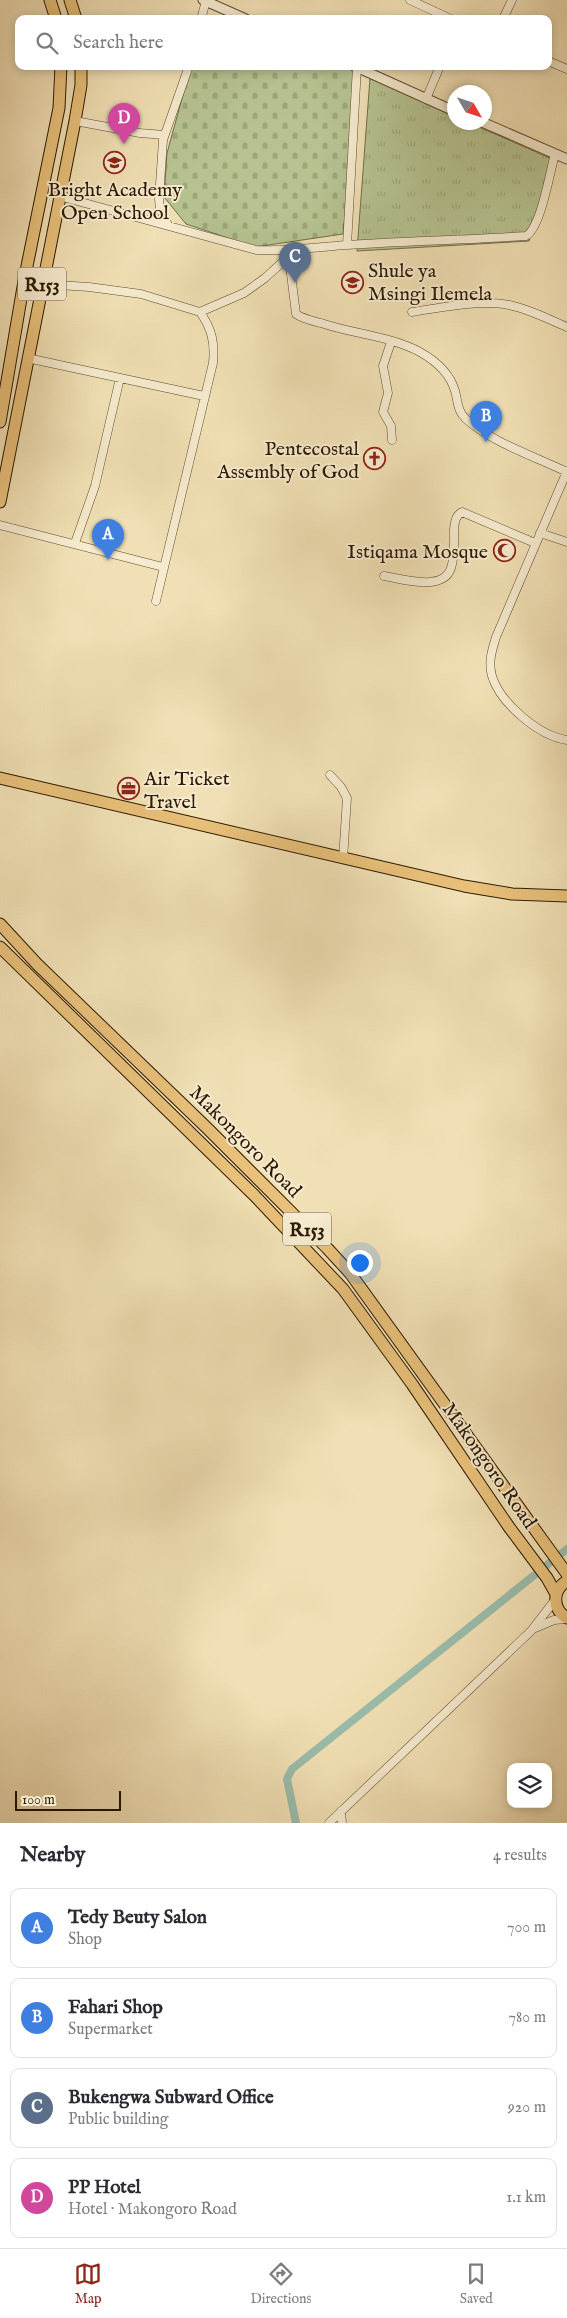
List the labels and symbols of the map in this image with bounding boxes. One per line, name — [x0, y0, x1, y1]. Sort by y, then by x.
north arrow — [447, 85, 492, 130]
pin: D — [108, 103, 140, 144]
school or university icon: Bright Academy Open School — [103, 151, 127, 175]
place label: Bright Academy Open School — [48, 178, 182, 226]
pin: C — [279, 242, 311, 283]
place label: Shule ya Msingi Ilemela — [368, 259, 493, 307]
road number: R153 — [18, 268, 66, 300]
school or university icon: Shule ya Msingi Ilemela — [340, 270, 364, 294]
pin: B — [470, 401, 502, 442]
place label: Pentecostal Assembly of God — [216, 437, 360, 485]
church icon: Pentecostal Assembly of God — [363, 447, 387, 471]
pin: A — [92, 519, 124, 560]
mosque icon: Istiqama Mosque — [492, 539, 516, 563]
place label: Istiqama Mosque — [347, 540, 488, 565]
place label: Air Ticket Travel — [143, 767, 230, 815]
office icon: Air Ticket Travel — [116, 777, 140, 801]
street label: Makongoro Road — [184, 1081, 307, 1204]
road number: R153 — [283, 1212, 331, 1246]
your location — [347, 1250, 373, 1276]
street label: Makongoro Road — [436, 1398, 542, 1534]
scale bar — [15, 1788, 121, 1811]

